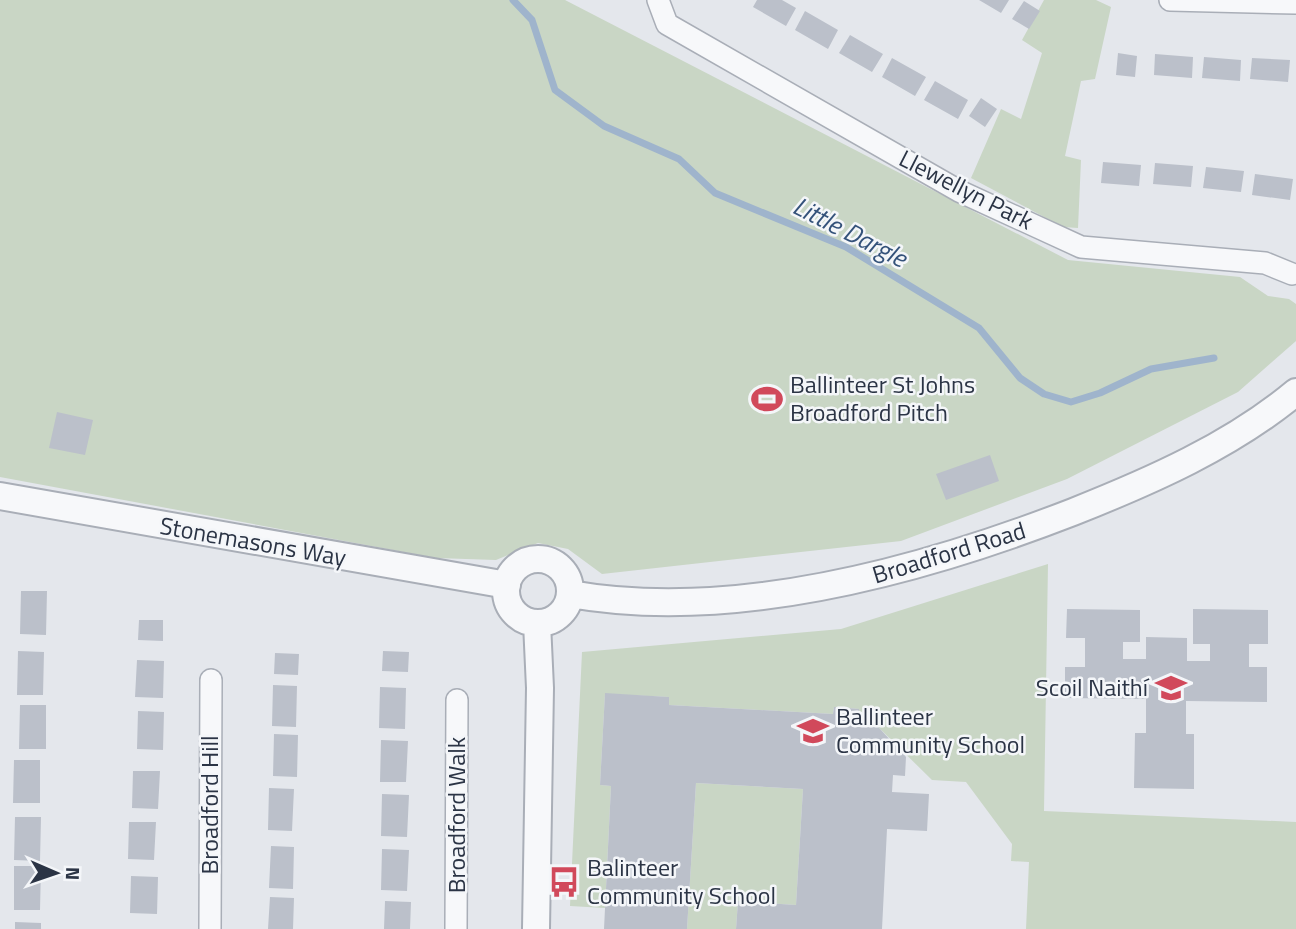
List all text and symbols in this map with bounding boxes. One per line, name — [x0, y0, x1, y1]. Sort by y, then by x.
street label: Llewellyn Park — [893, 140, 1040, 239]
water label: Little Dargle — [787, 186, 916, 278]
place label: Ballinteer St Johns Broadford Pitch — [790, 366, 975, 430]
sports icon: Ballinteer St Johns Broadford Pitch — [750, 382, 784, 416]
street label: Stonemasons Way — [157, 507, 350, 575]
street label: Broadford Road — [868, 512, 1030, 592]
place label: Scoil Naithí — [1036, 669, 1150, 705]
school or university icon: Scoil Naithí — [1154, 671, 1188, 705]
place label: Ballinteer Community School — [836, 698, 1025, 762]
school or university icon: Ballinteer Community School — [796, 714, 830, 748]
street label: Broadford Hill — [191, 735, 227, 875]
street label: Broadford Walk — [438, 736, 474, 893]
north arrow — [21, 838, 91, 908]
place label: Balinteer Community School — [587, 849, 776, 913]
bus stop icon: Balinteer Community School — [547, 865, 581, 899]
text: N — [59, 867, 88, 881]

